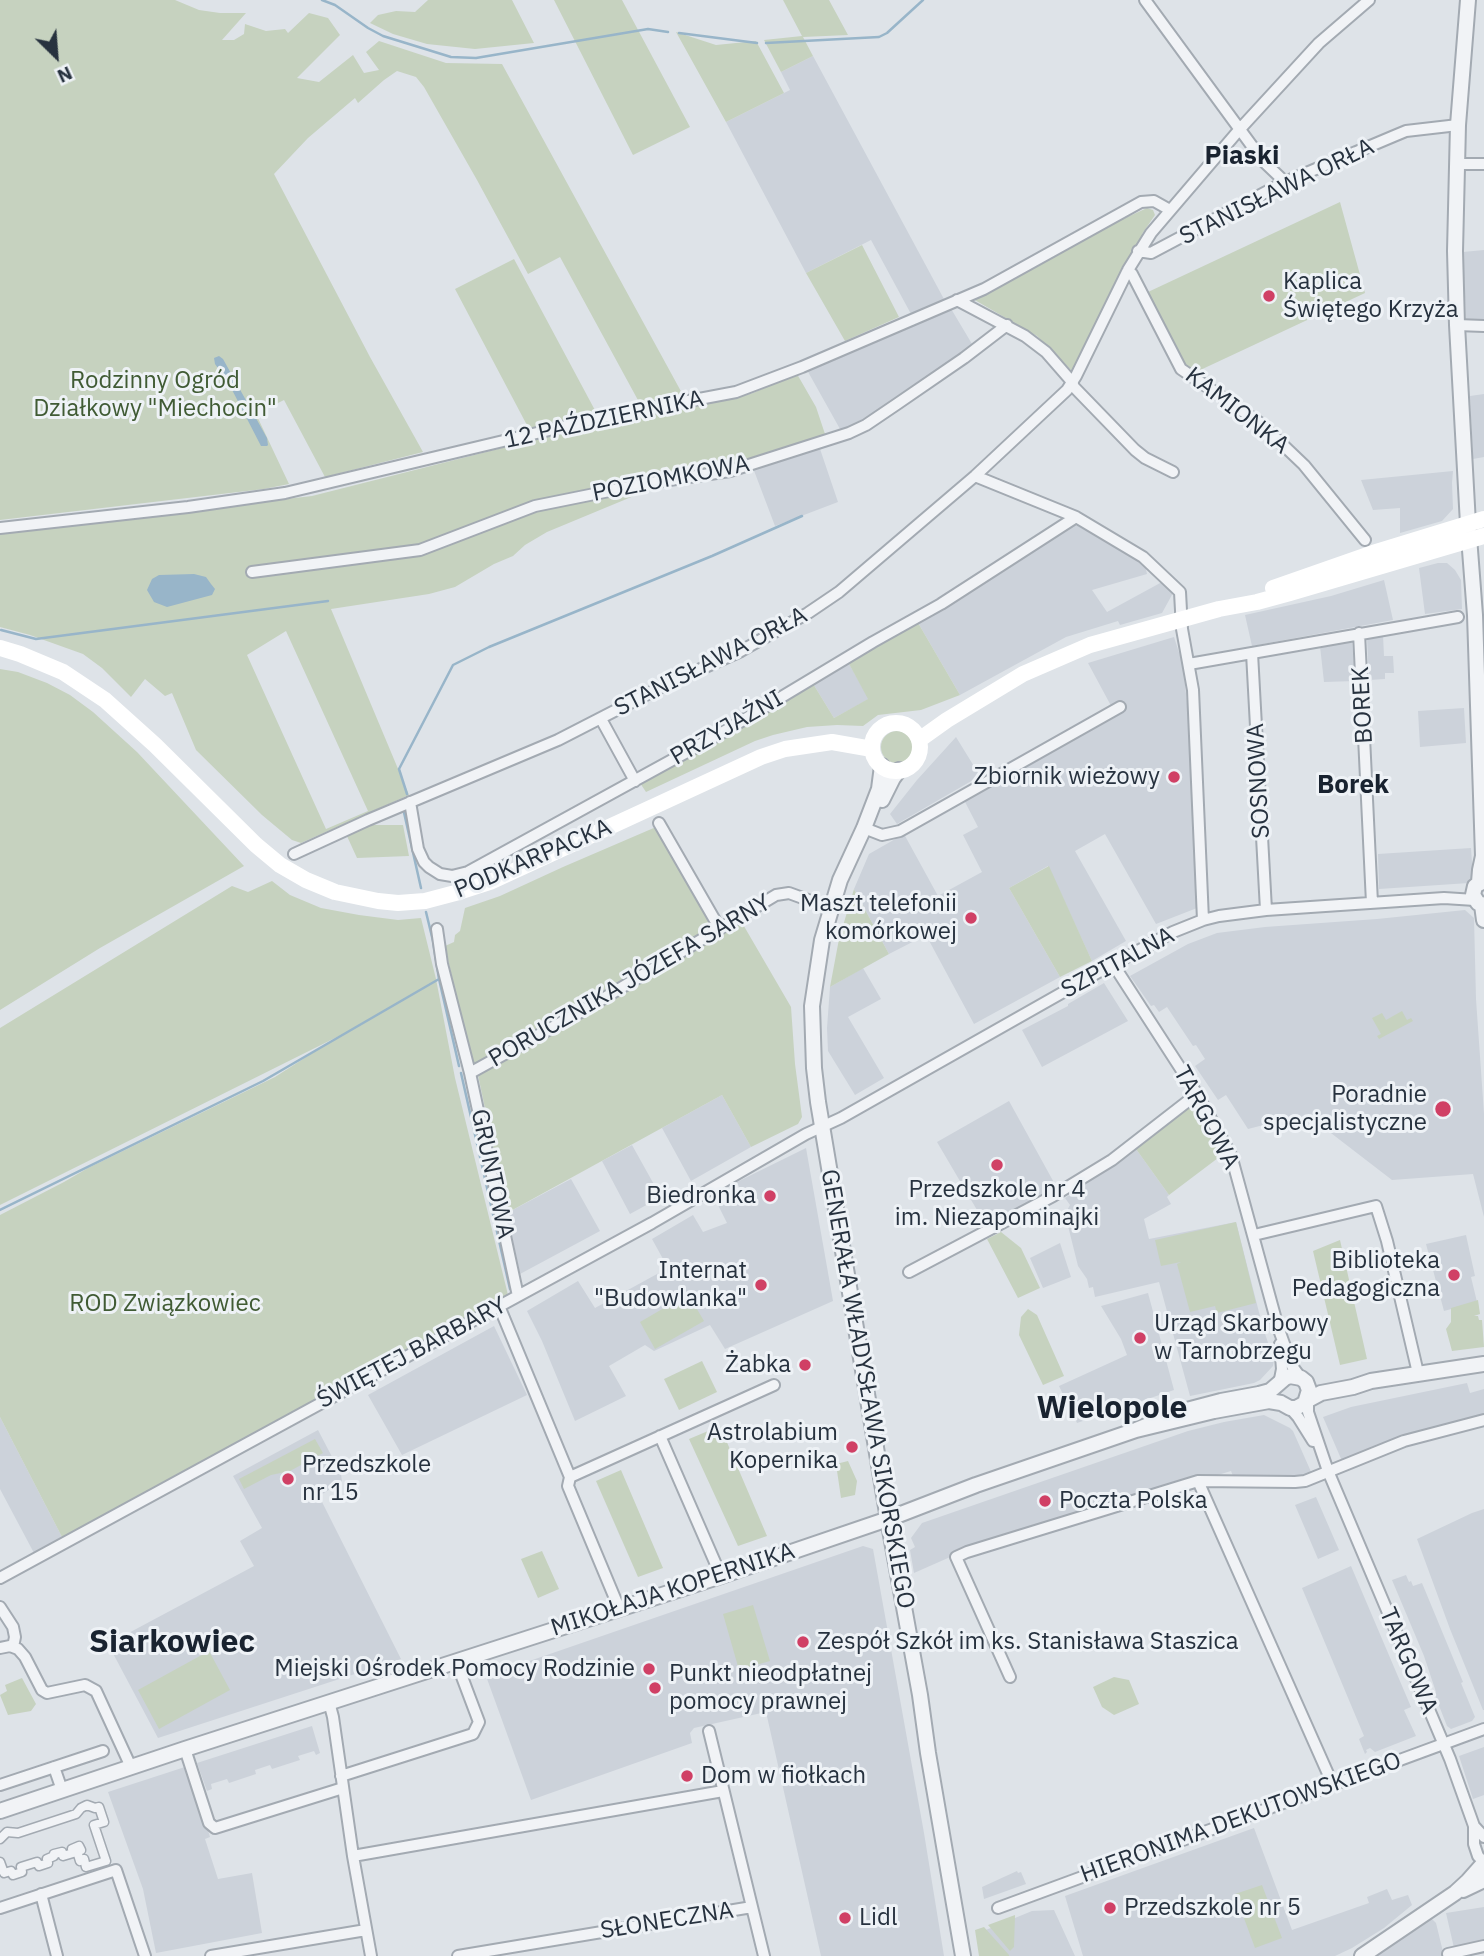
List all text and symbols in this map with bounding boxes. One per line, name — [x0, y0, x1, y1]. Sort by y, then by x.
north arrow — [21, 21, 91, 91]
text: N — [54, 61, 76, 89]
street label: STANISŁAWA ORŁA — [1175, 133, 1379, 251]
district label: Piaski — [1205, 140, 1279, 172]
place label: Kaplica Świętego Krzyża — [1283, 268, 1459, 324]
marker: Kaplica Świętego Krzyża — [1261, 288, 1277, 304]
street label: KAMIONKA — [1179, 361, 1295, 461]
park label: Rodzinny Ogród Działkowy "Miechocin" — [33, 367, 277, 423]
street label: 12 PAŹDZIERNIKA — [502, 385, 706, 455]
street label: POZIOMKOWA — [590, 450, 752, 508]
street label: STANISŁAWA ORŁA — [610, 601, 812, 723]
street label: BOREK — [1347, 666, 1379, 744]
street label: PRZYJAŹNI — [666, 684, 788, 772]
street label: SOSNOWA — [1242, 723, 1276, 839]
place label: Zbiornik wieżowy — [974, 763, 1160, 791]
marker: Zbiornik wieżowy — [1166, 769, 1182, 785]
district label: Borek — [1317, 769, 1389, 801]
street label: PODKARPACKA — [450, 813, 616, 905]
street label: PORUCZNIKA JÓZEFA SARNY — [484, 888, 776, 1074]
place label: Maszt telefonii komórkowej — [800, 890, 957, 946]
marker: Maszt telefonii komórkowej — [963, 910, 979, 926]
street label: SZPITALNA — [1057, 921, 1179, 1005]
street label: TARGOWA — [1167, 1061, 1245, 1175]
place label: Poradnie specjalistyczne — [1263, 1081, 1427, 1137]
marker: Poradnie specjalistyczne — [1433, 1099, 1453, 1119]
street label: GRUNTOWA — [464, 1106, 520, 1242]
marker: Przedszkole nr 4 im. Niezapominajki — [989, 1157, 1005, 1173]
street label: GENERAŁA WŁADYSŁAWA SIKORSKIEGO — [814, 1167, 920, 1611]
place label: Przedszkole nr 4 im. Niezapominajki — [895, 1176, 1099, 1232]
place label: Biedronka — [646, 1182, 756, 1210]
marker: Biedronka — [762, 1188, 778, 1204]
place label: Biblioteka Pedagogiczna — [1292, 1247, 1440, 1303]
place label: Internat "Budowlanka" — [594, 1257, 747, 1313]
marker: Biblioteka Pedagogiczna — [1446, 1267, 1462, 1283]
marker: Internat "Budowlanka" — [753, 1277, 769, 1293]
park label: ROD Związkowiec — [69, 1290, 261, 1318]
street label: ŚWIĘTEJ BARBARY — [313, 1291, 511, 1415]
place label: Urząd Skarbowy w Tarnobrzegu — [1154, 1310, 1328, 1366]
marker: Urząd Skarbowy w Tarnobrzegu — [1132, 1330, 1148, 1346]
place label: Żabka — [725, 1351, 791, 1379]
marker: Żabka — [797, 1357, 813, 1373]
district label: Wielopole — [1036, 1390, 1188, 1428]
place label: Astrolabium Kopernika — [707, 1419, 838, 1475]
marker: Astrolabium Kopernika — [844, 1439, 860, 1455]
place label: Przedszkole nr 15 — [302, 1451, 431, 1507]
marker: Przedszkole nr 15 — [280, 1471, 296, 1487]
place label: Poczta Polska — [1059, 1487, 1208, 1515]
marker: Poczta Polska — [1037, 1493, 1053, 1509]
street label: MIKOŁAJA KOPERNIKA — [547, 1537, 799, 1643]
street label: TARGOWA — [1373, 1603, 1443, 1719]
district label: Siarkowiec — [89, 1624, 255, 1662]
place label: Zespół Szkół im ks. Stanisława Staszica — [817, 1628, 1239, 1656]
marker: Zespół Szkół im ks. Stanisława Staszica — [795, 1634, 811, 1650]
place label: Miejski Ośrodek Pomocy Rodzinie — [274, 1655, 635, 1683]
place label: Punkt nieodpłatnej pomocy prawnej — [669, 1660, 872, 1716]
marker: Miejski Ośrodek Pomocy Rodzinie — [641, 1661, 657, 1677]
marker: Punkt nieodpłatnej pomocy prawnej — [647, 1680, 663, 1696]
street label: HIERONIMA DEKUTOWSKIEGO — [1077, 1746, 1405, 1890]
place label: Dom w fiołkach — [701, 1762, 866, 1790]
marker: Dom w fiołkach — [679, 1768, 695, 1784]
place label: Przedszkole nr 5 — [1124, 1894, 1301, 1922]
street label: SŁONECZNA — [598, 1896, 736, 1946]
marker: Przedszkole nr 5 — [1102, 1900, 1118, 1916]
place label: Lidl — [859, 1904, 897, 1932]
marker: Lidl — [837, 1910, 853, 1926]

